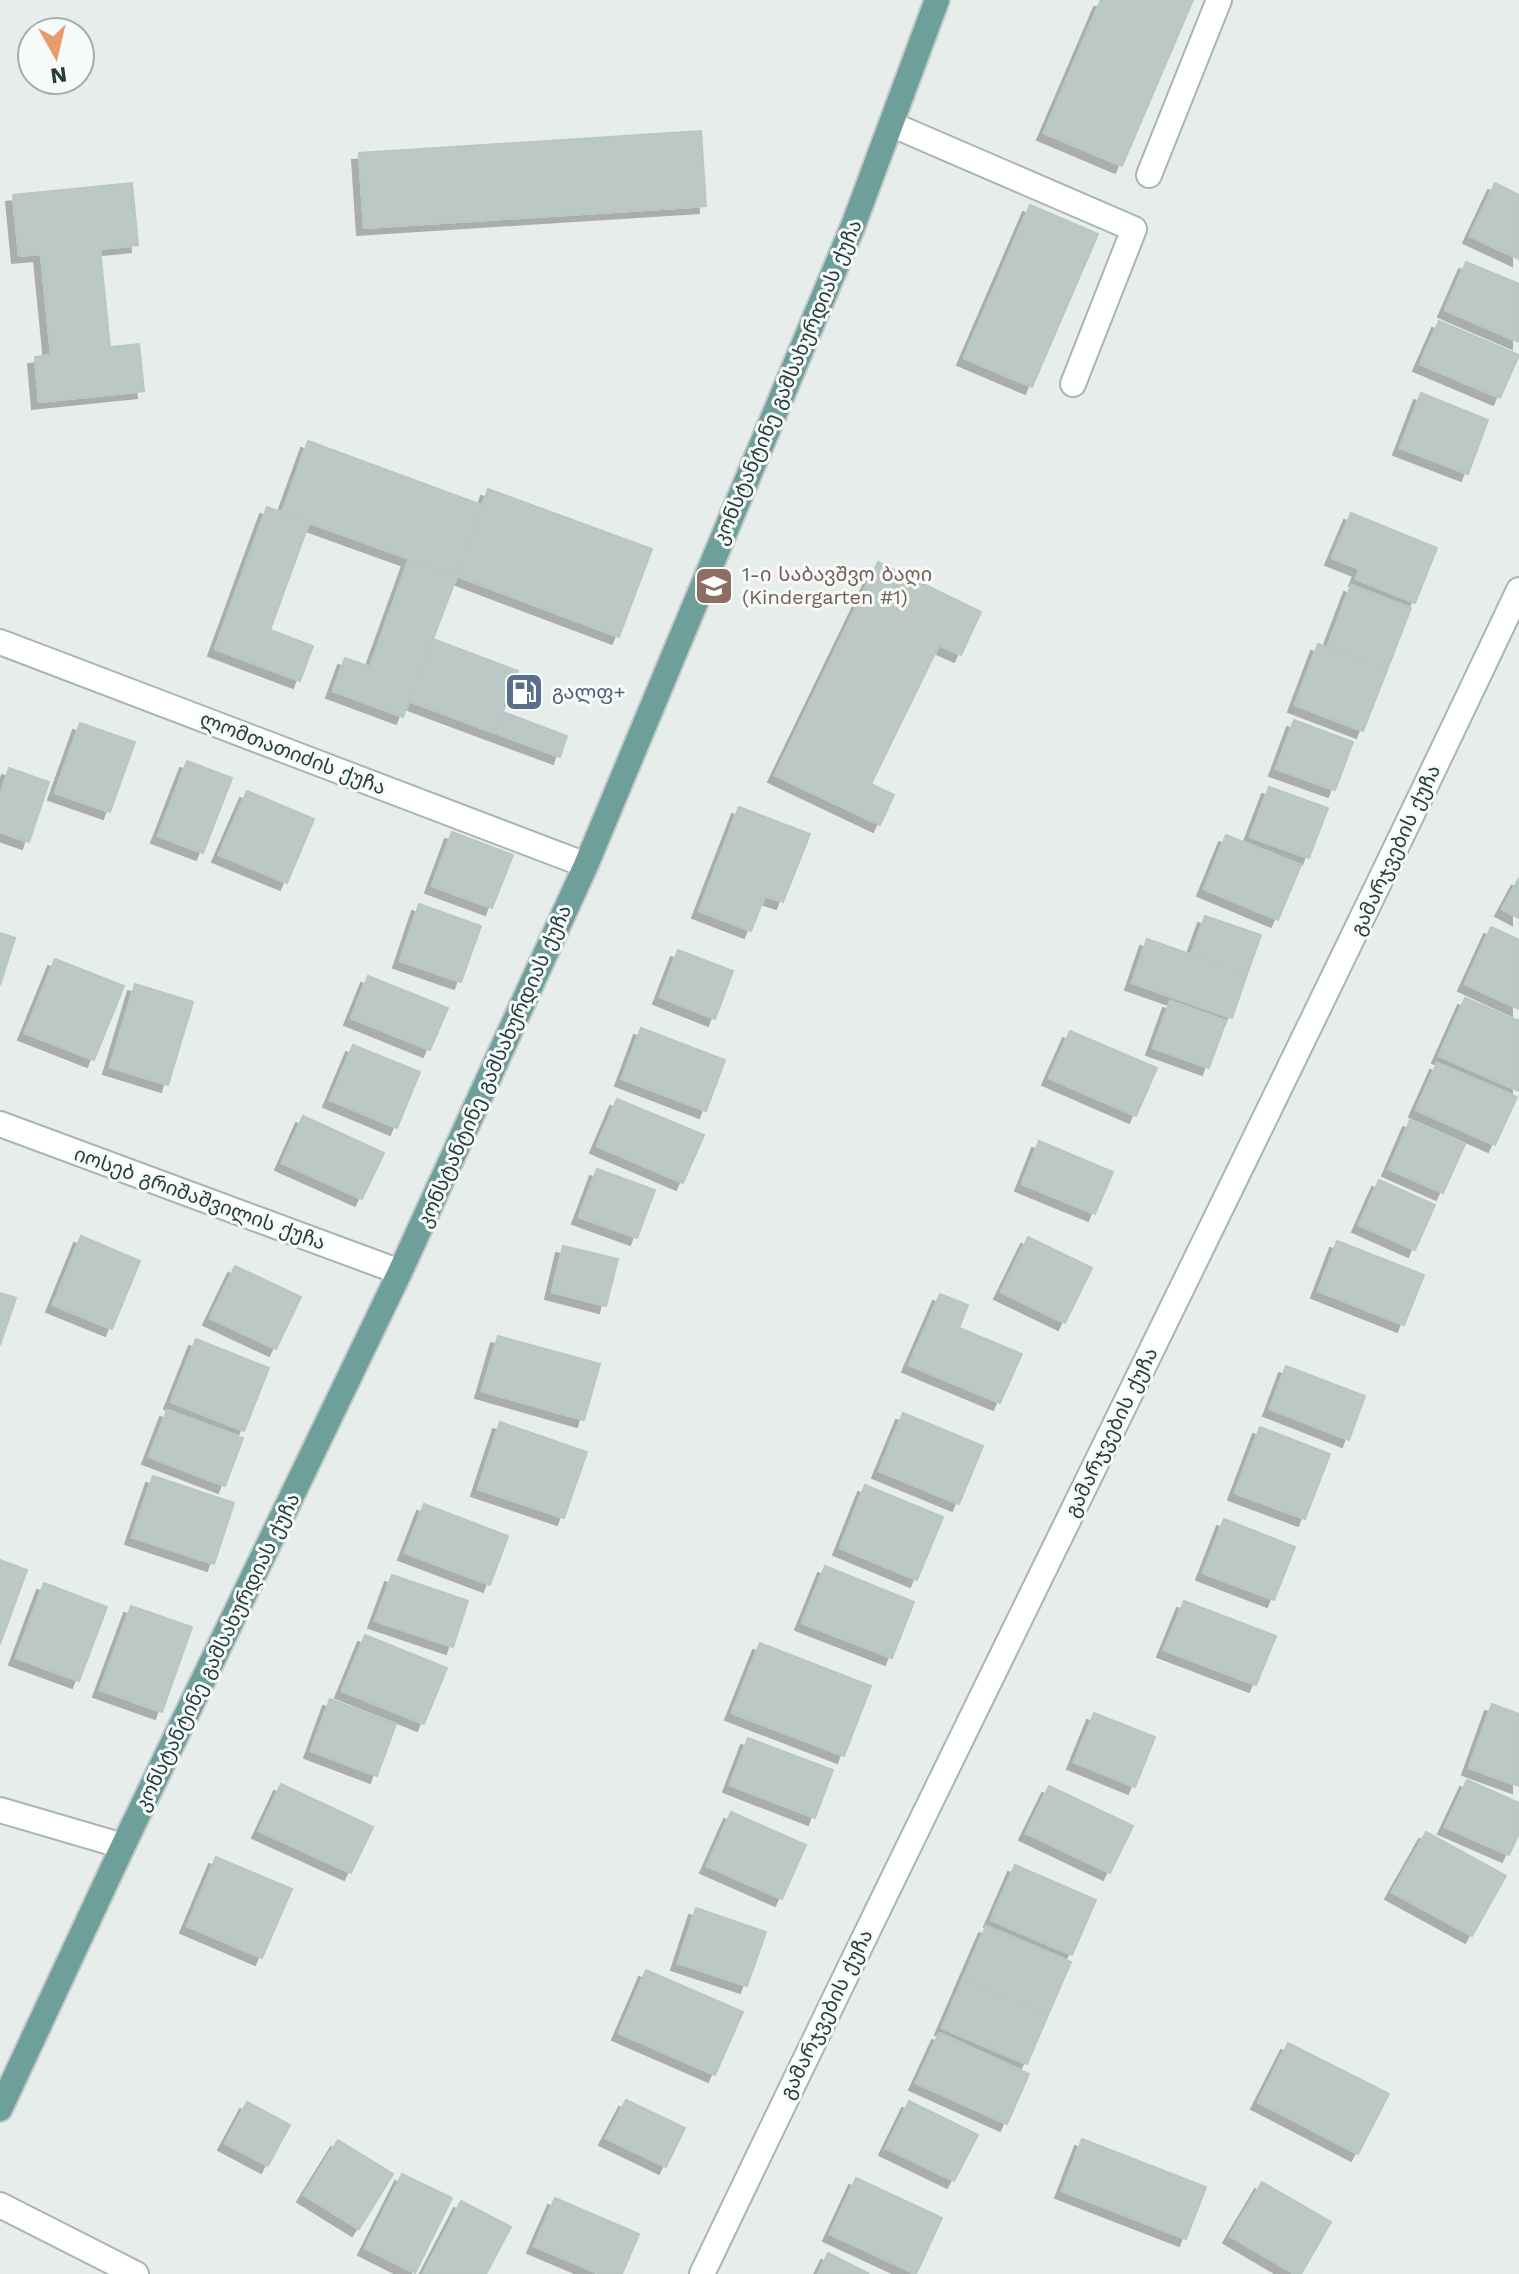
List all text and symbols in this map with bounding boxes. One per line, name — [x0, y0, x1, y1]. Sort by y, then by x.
north arrow — [16, 16, 96, 96]
text: N — [49, 62, 69, 89]
street label: კონსტანტინე გამსახურდიას ქუჩა — [707, 216, 867, 549]
place label: 1-ი საბავშვო ბაღი (Kindergarten #1) — [742, 562, 932, 609]
school or university icon: 1-ი საბავშვო ბაღი (Kindergarten #1) — [693, 565, 735, 607]
fuel station icon: გალფ+ — [503, 671, 545, 713]
place label: გალფ+ — [552, 680, 626, 705]
street label: ლომთათიძის ქუჩა — [196, 707, 389, 800]
street label: გამარჯვების ქუჩა — [1345, 761, 1445, 939]
street label: კონსტანტინე გამსახურდიას ქუჩა — [412, 901, 577, 1232]
street label: იოსებ გრიშაშვილის ქუჩა — [71, 1141, 329, 1256]
street label: გამარჯვების ქუჩა — [1060, 1343, 1162, 1521]
street label: კონსტანტინე გამსახურდიას ქუჩა — [129, 1489, 306, 1815]
street label: გამარჯვების ქუჩა — [775, 1925, 877, 2103]

